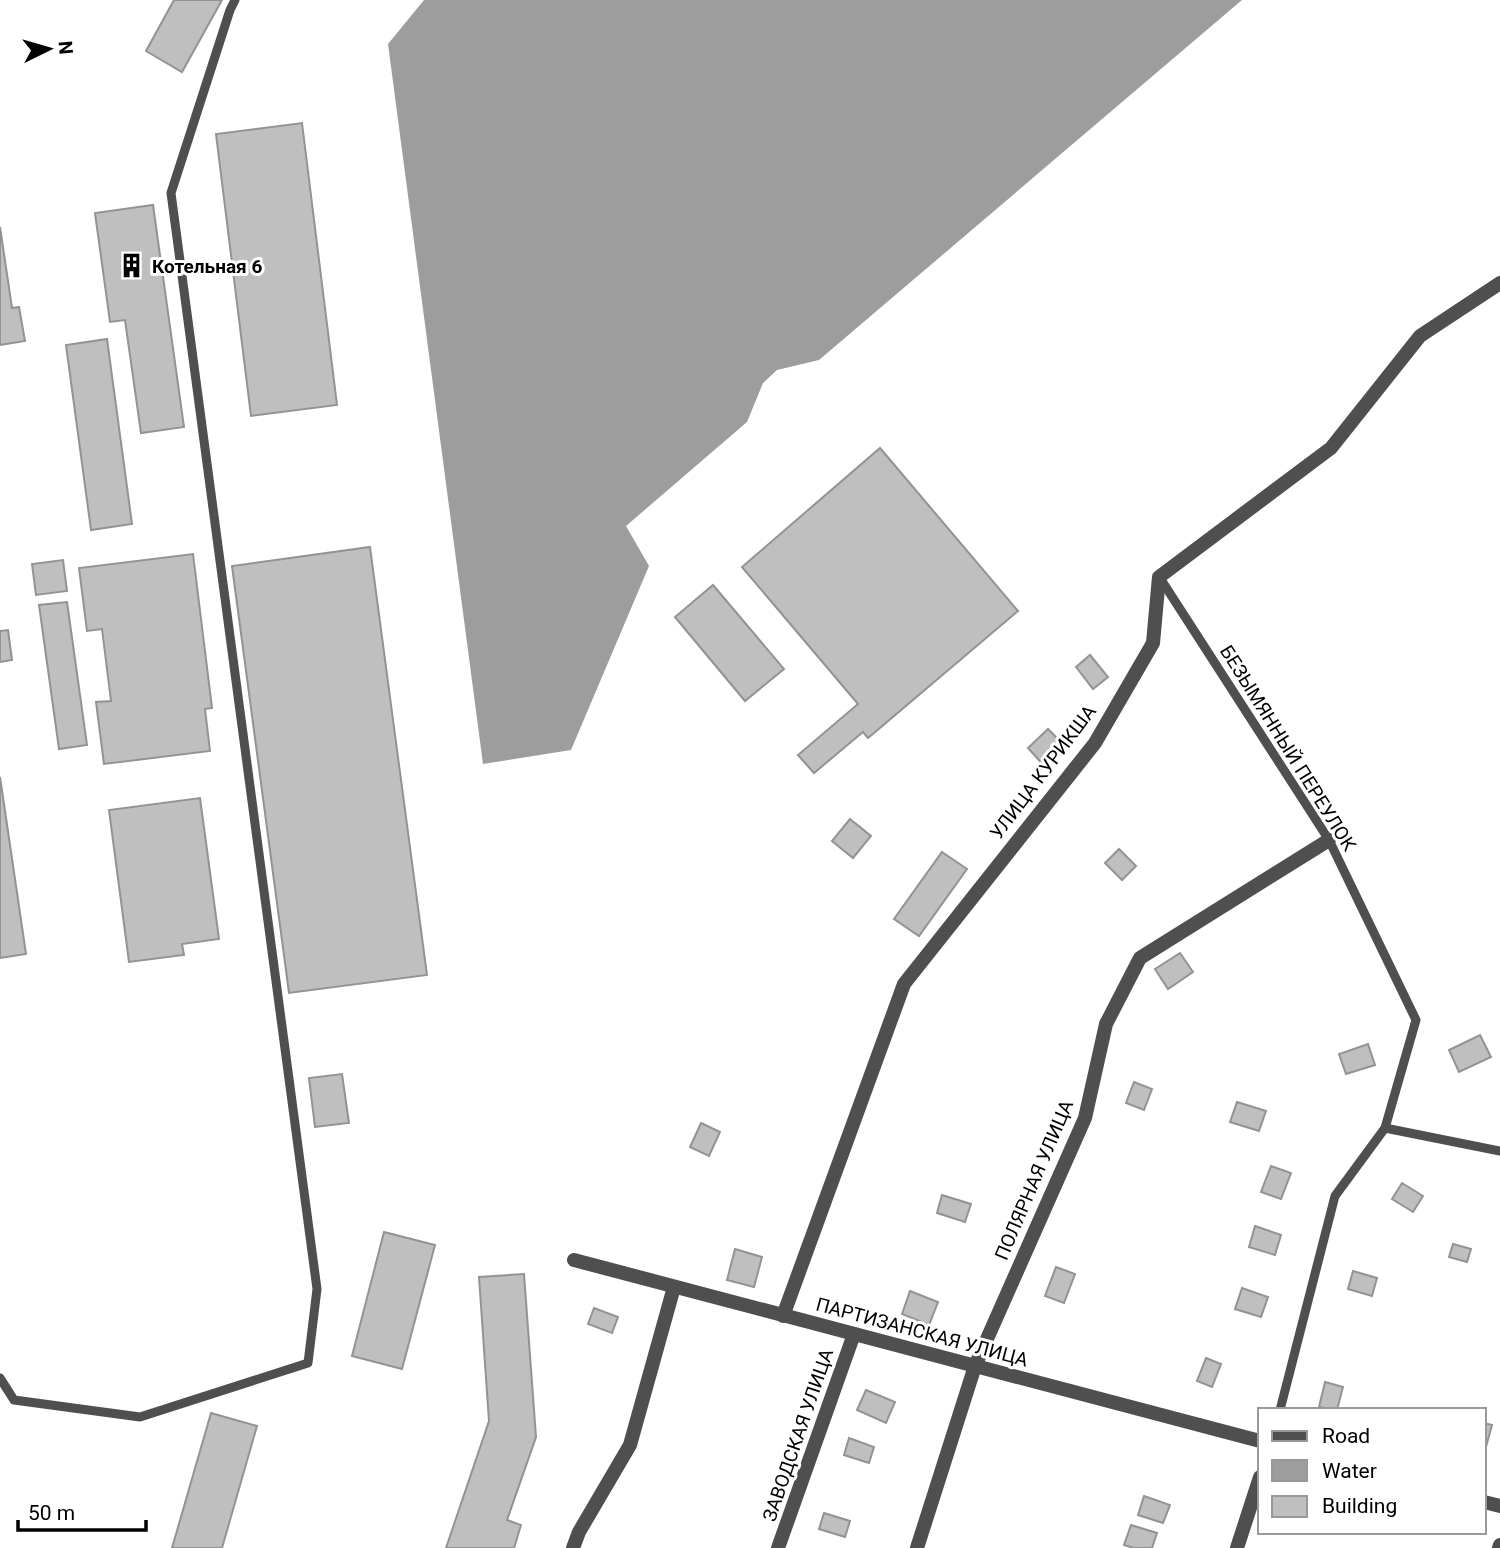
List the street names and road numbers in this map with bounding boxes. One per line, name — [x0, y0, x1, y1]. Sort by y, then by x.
street label: БЕЗЫМЯННЫЙ ПЕРЕУЛОК — [1215, 641, 1361, 856]
street label: УЛИЦА КУРИКША — [985, 700, 1101, 844]
street label: ПОЛЯРНАЯ УЛИЦА — [990, 1096, 1078, 1264]
street label: ПАРТИЗАНСКАЯ УЛИЦА — [813, 1293, 1031, 1372]
street label: ЗАВОДСКАЯ УЛИЦА — [758, 1345, 839, 1524]

